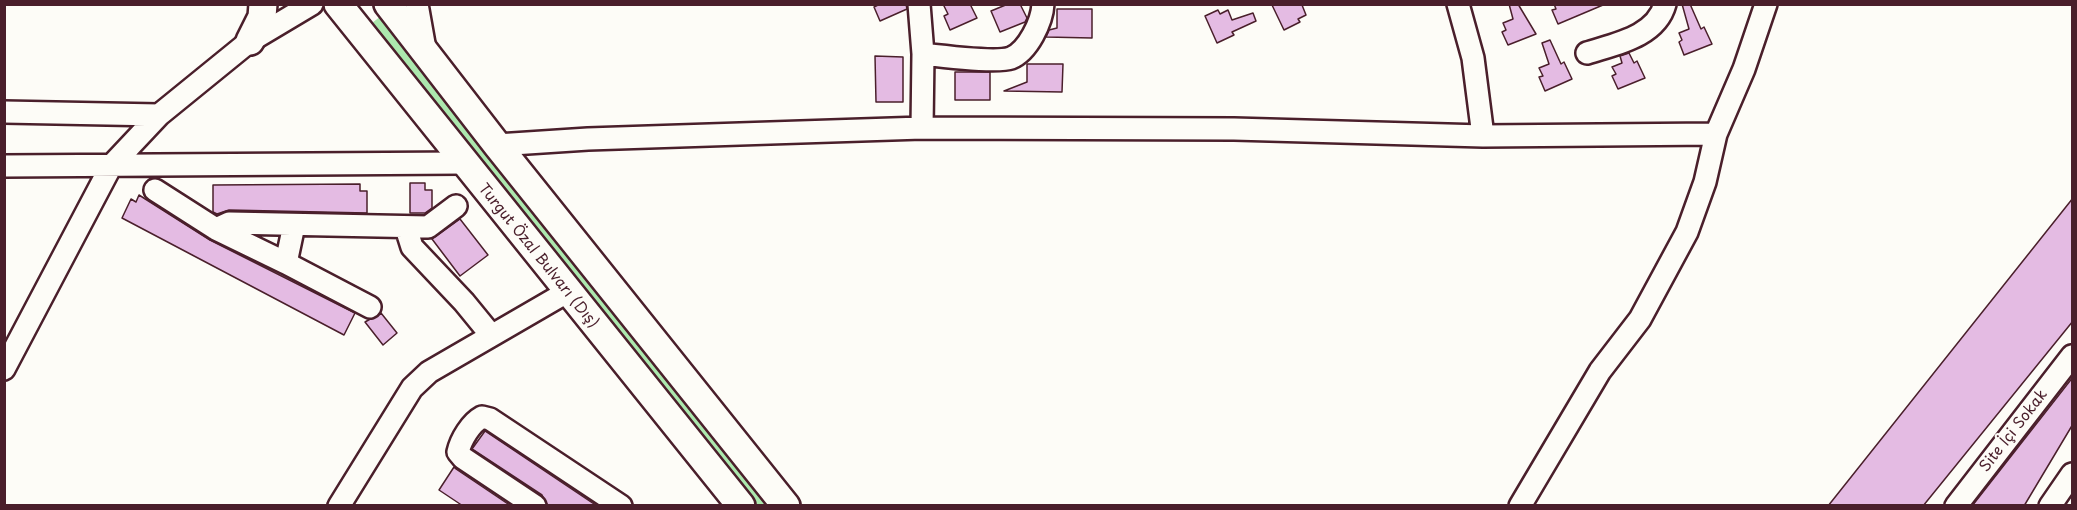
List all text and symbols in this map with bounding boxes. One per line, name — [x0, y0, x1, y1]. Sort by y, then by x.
street label: Turgut Özal Bulvarı (Dış) — [474, 180, 602, 332]
street label: Site İçi Sokak — [1976, 386, 2052, 476]

